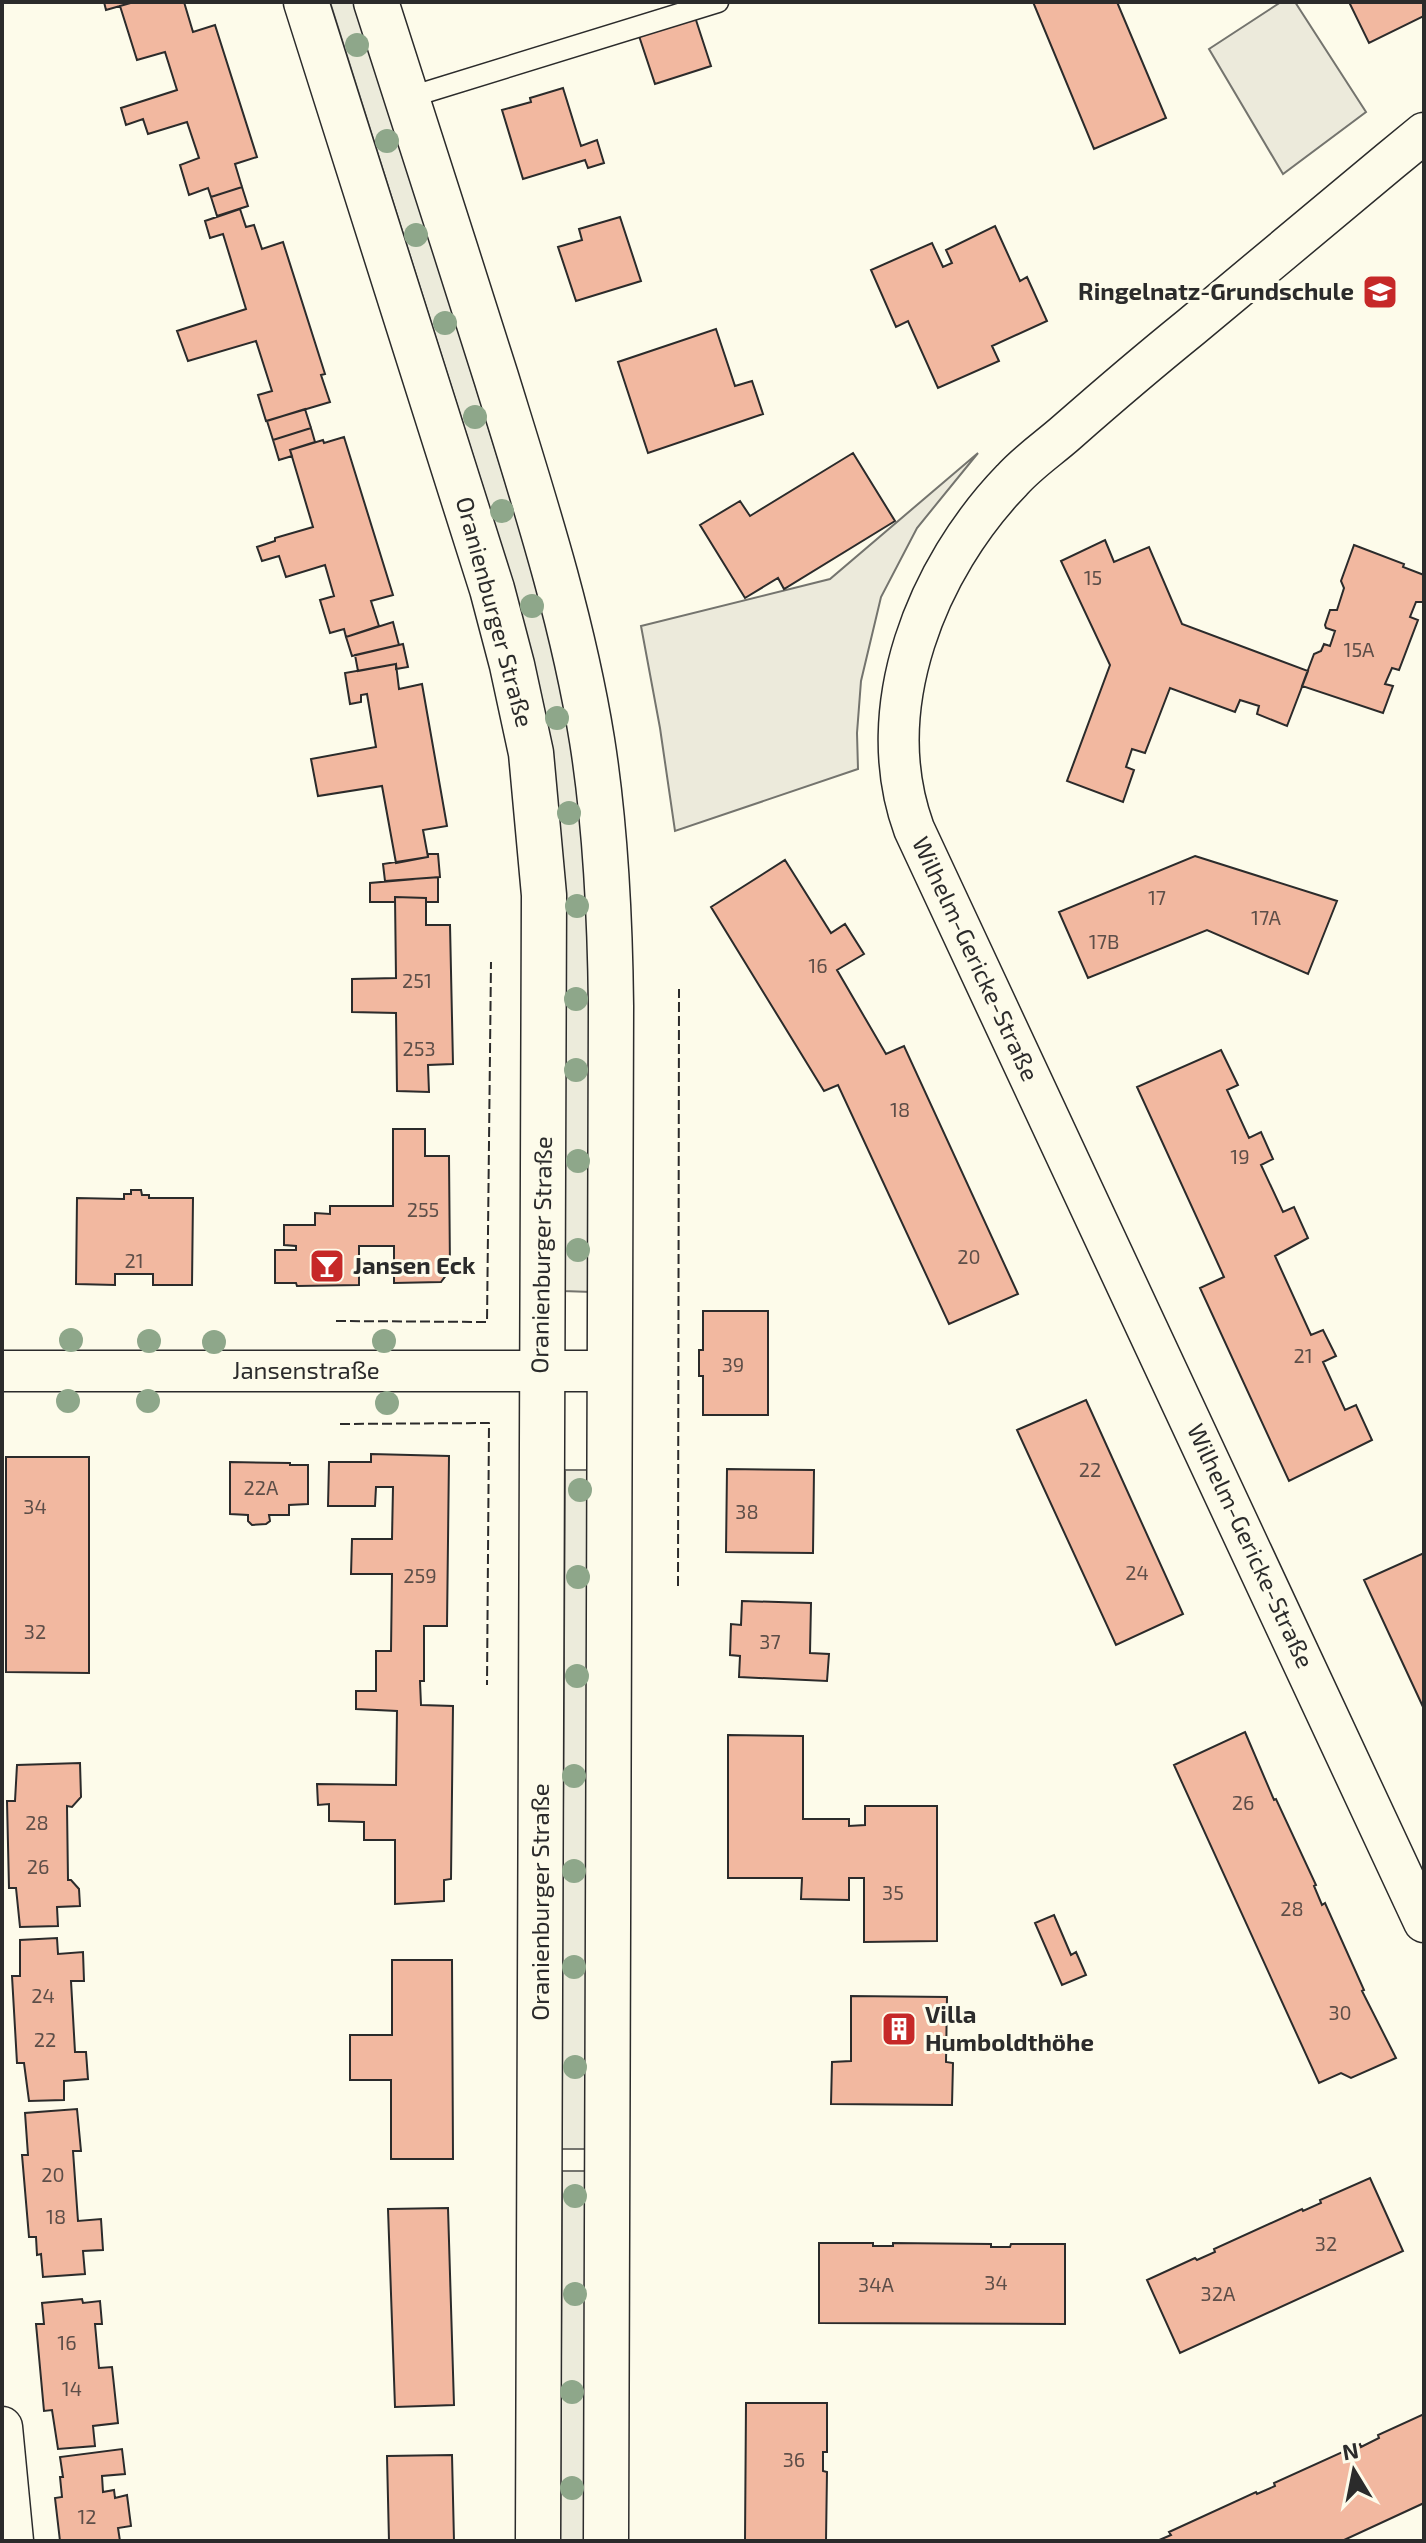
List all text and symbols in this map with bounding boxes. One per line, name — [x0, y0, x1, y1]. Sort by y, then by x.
school or university icon: Ringelnatz-Grundschule — [1361, 273, 1399, 311]
place label: Ringelnatz-Grundschule — [1078, 276, 1354, 305]
street label: Oranienburger Straße — [451, 493, 540, 730]
house number: 15 — [1084, 565, 1102, 589]
house number: 15A — [1343, 637, 1375, 661]
street label: Wilhelm-Gericke-Straße — [907, 831, 1046, 1085]
house number: 17 — [1148, 885, 1166, 909]
house number: 17A — [1251, 905, 1282, 929]
house number: 17B — [1089, 929, 1119, 953]
house number: 16 — [808, 953, 828, 977]
house number: 251 — [402, 968, 432, 992]
house number: 253 — [402, 1036, 436, 1060]
house number: 18 — [890, 1097, 910, 1121]
street label: Oranienburger Straße — [524, 1136, 557, 1374]
house number: 19 — [1230, 1144, 1250, 1168]
house number: 255 — [407, 1197, 439, 1221]
house number: 20 — [957, 1244, 981, 1268]
bar icon: Jansen Eck — [308, 1247, 346, 1285]
house number: 21 — [124, 1248, 144, 1272]
place label: Jansen Eck — [353, 1250, 476, 1279]
house number: 21 — [1293, 1343, 1313, 1367]
house number: 39 — [722, 1352, 744, 1376]
street label: Jansenstraße — [232, 1355, 380, 1384]
street label: Wilhelm-Gericke-Straße — [1182, 1418, 1321, 1672]
house number: 22 — [1079, 1457, 1101, 1481]
house number: 22A — [244, 1475, 279, 1499]
house number: 34 — [23, 1494, 47, 1518]
house number: 38 — [735, 1499, 759, 1523]
house number: 24 — [1125, 1560, 1149, 1584]
house number: 259 — [403, 1563, 437, 1587]
house number: 32 — [24, 1619, 46, 1643]
house number: 37 — [759, 1629, 781, 1653]
street label: Oranienburger Straße — [525, 1783, 554, 2021]
house number: 26 — [1232, 1790, 1254, 1814]
house number: 28 — [25, 1810, 49, 1834]
house number: 26 — [27, 1854, 49, 1878]
house number: 35 — [882, 1880, 904, 1904]
house number: 28 — [1280, 1896, 1304, 1920]
house number: 24 — [31, 1983, 55, 2007]
place label: Villa Humboldthöhe — [925, 1999, 1094, 2056]
house number: 30 — [1328, 2000, 1352, 2024]
building icon: Villa Humboldthöhe — [880, 2010, 918, 2048]
house number: 22 — [34, 2027, 56, 2051]
house number: 20 — [41, 2162, 65, 2186]
house number: 18 — [46, 2204, 66, 2228]
house number: 32 — [1315, 2231, 1337, 2255]
house number: 34 — [984, 2270, 1008, 2294]
house number: 34A — [858, 2272, 894, 2296]
house number: 32A — [1201, 2281, 1236, 2305]
house number: 16 — [57, 2330, 77, 2354]
house number: 14 — [62, 2376, 82, 2400]
north arrow — [1314, 2431, 1394, 2511]
text: N — [1340, 2436, 1360, 2465]
house number: 36 — [783, 2447, 805, 2471]
house number: 12 — [77, 2504, 97, 2528]

